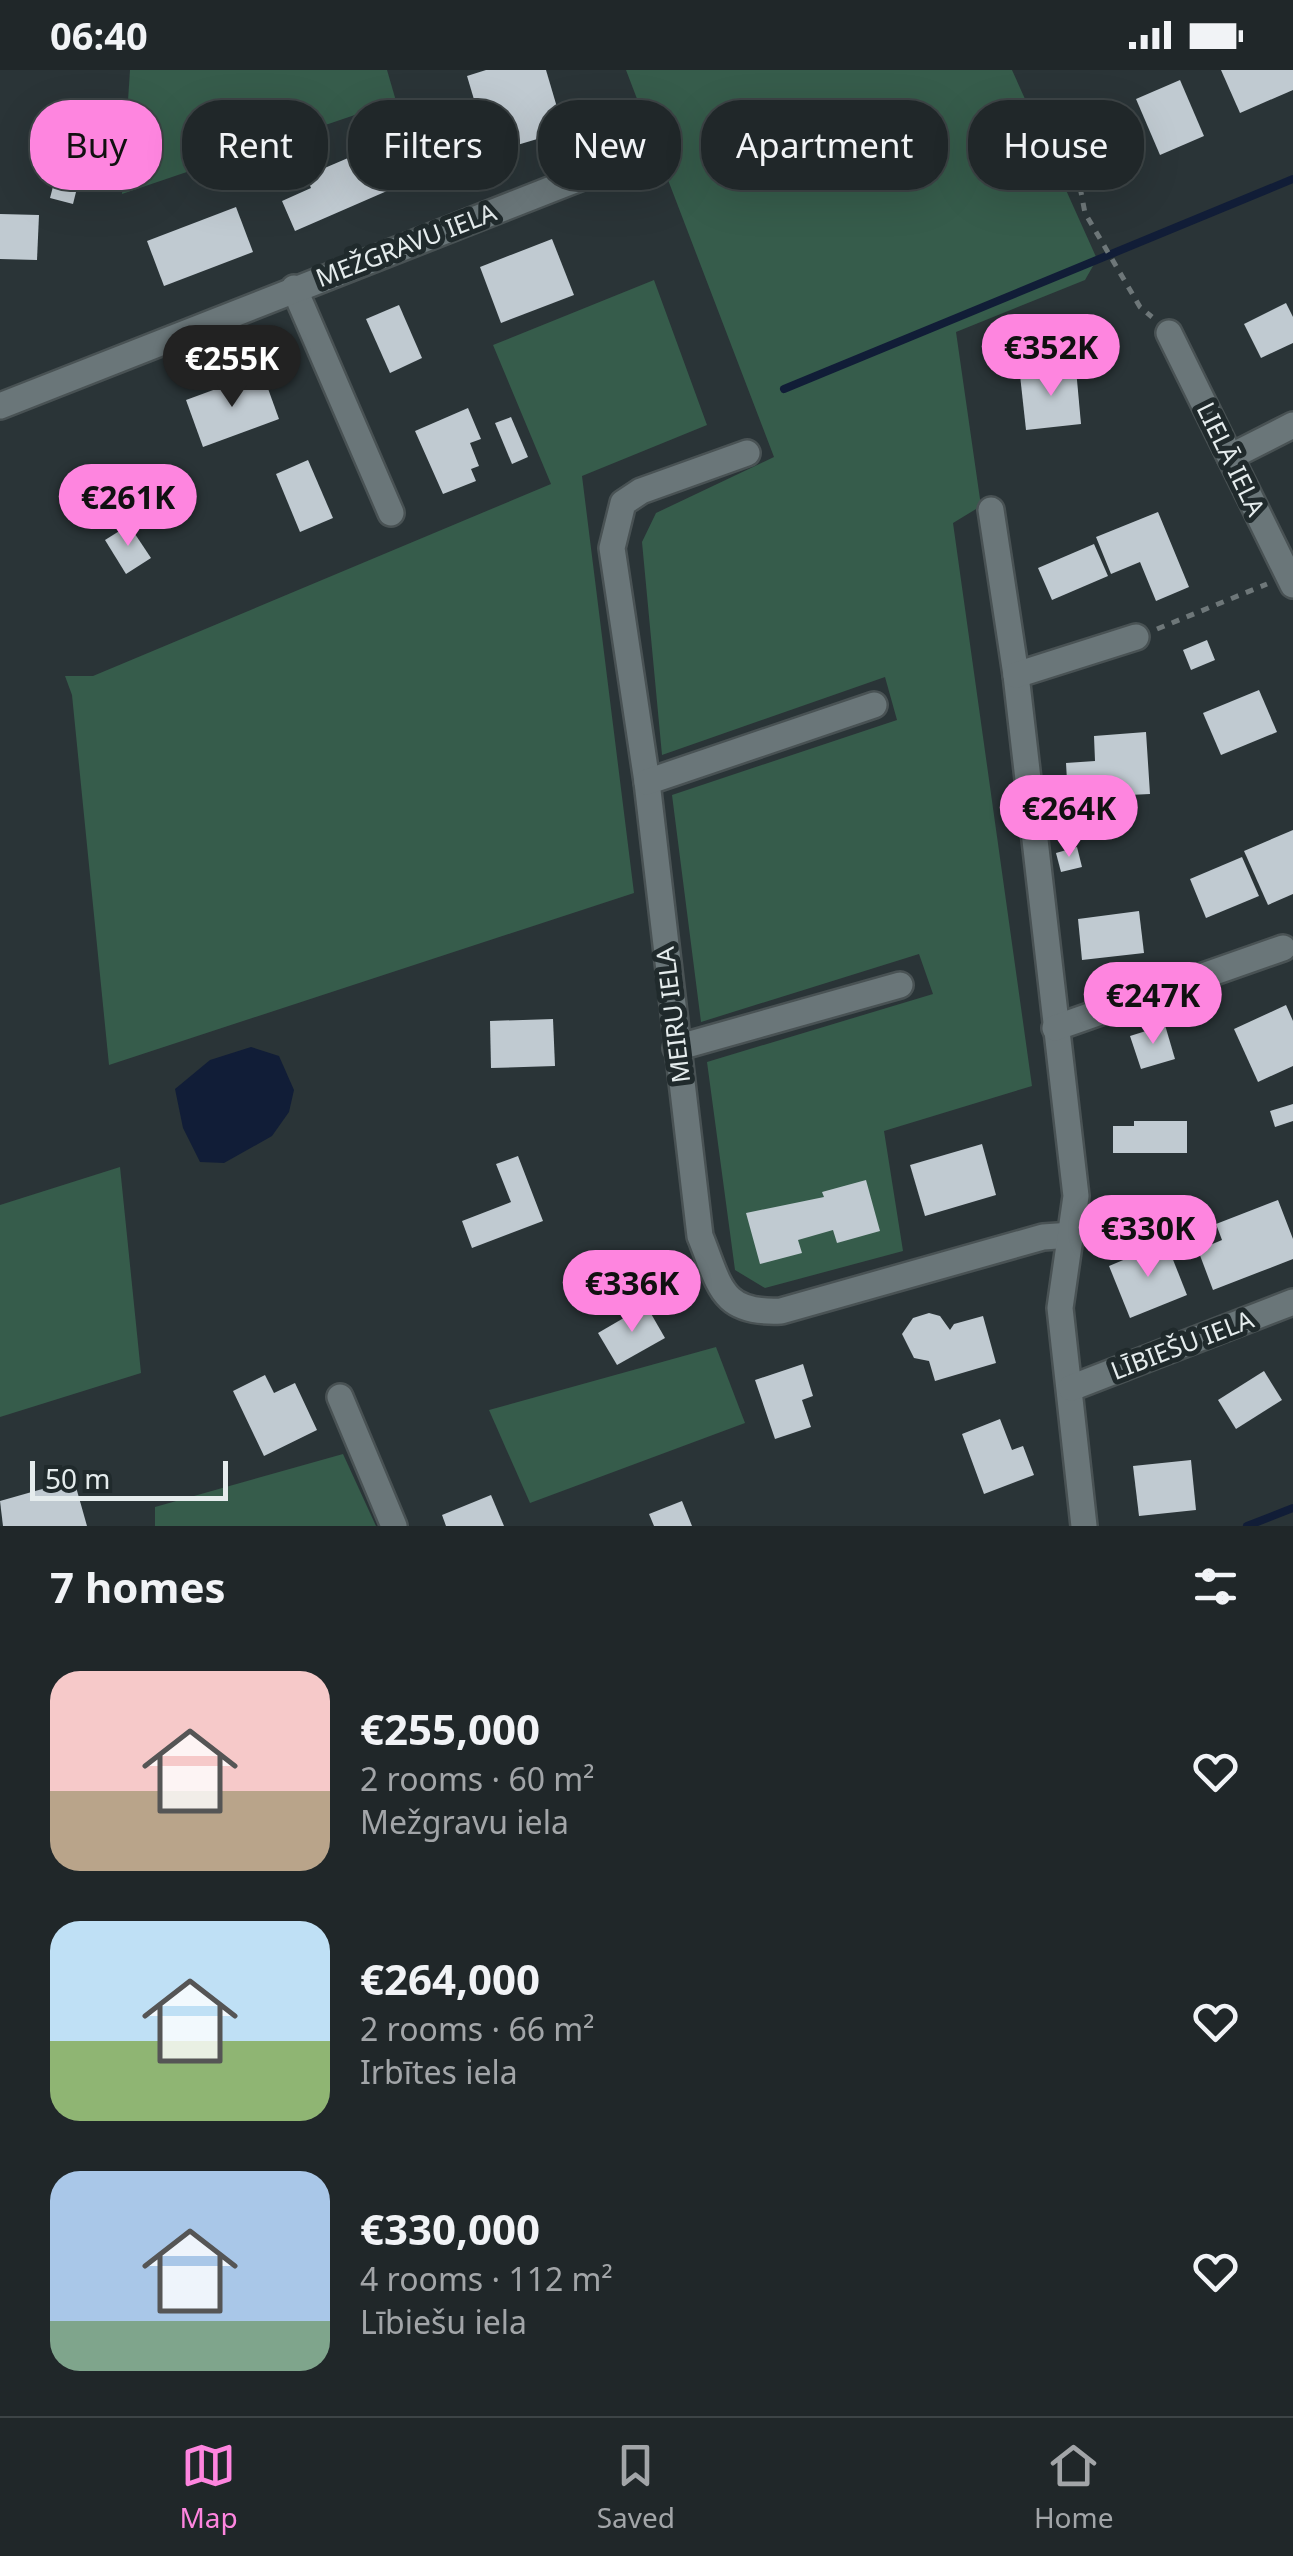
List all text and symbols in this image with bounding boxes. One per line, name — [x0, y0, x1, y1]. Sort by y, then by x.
text: 06:40 — [50, 9, 148, 61]
chip: Buy — [30, 100, 162, 190]
chip: Rent — [182, 100, 328, 190]
chip: Filters — [348, 100, 518, 190]
chip: New — [538, 100, 681, 190]
chip: Apartment — [701, 100, 948, 190]
chip: House — [968, 100, 1144, 190]
street label: MEŽGRAVU IELA — [311, 194, 501, 294]
pin: €352K — [981, 314, 1121, 399]
pin: €255K — [162, 325, 302, 410]
text: €352K — [1004, 325, 1098, 368]
text: €255K — [185, 336, 279, 379]
street label: LIELĀ IELA — [1190, 396, 1274, 521]
pin: €261K — [58, 464, 198, 549]
text: €261K — [81, 475, 175, 518]
pin: €264K — [999, 775, 1139, 860]
text: €264K — [1022, 786, 1116, 829]
street label: MEIRU IELA — [647, 945, 697, 1085]
pin: €247K — [1083, 962, 1223, 1047]
text: €247K — [1106, 973, 1200, 1016]
pin: €330K — [1078, 1195, 1218, 1280]
text: €330K — [1101, 1206, 1195, 1249]
pin: €336K — [562, 1250, 702, 1335]
text: €336K — [585, 1261, 679, 1304]
street label: LĪBIEŠU IELA — [1105, 1301, 1258, 1387]
scale bar — [30, 1456, 228, 1500]
text: 50 m — [45, 1459, 111, 1497]
text: 7 homes — [50, 1558, 226, 1615]
icon: filters — [1188, 1559, 1243, 1614]
text: €255,000 — [360, 1700, 540, 1757]
icon: home — [130, 1711, 250, 1831]
icon: heart — [1188, 1744, 1243, 1799]
text: 2 rooms · 60 m² — [360, 1757, 594, 1800]
text: Mežgravu iela — [360, 1800, 569, 1843]
text: €264,000 — [360, 1950, 540, 2007]
icon: home — [130, 1961, 250, 2081]
icon: heart — [1188, 1994, 1243, 2049]
text: 2 rooms · 66 m² — [360, 2007, 594, 2050]
text: Irbītes iela — [360, 2050, 518, 2093]
text: €330,000 — [360, 2200, 540, 2257]
icon: home — [130, 2211, 250, 2331]
icon: heart — [1188, 2244, 1243, 2299]
text: 4 rooms · 112 m² — [360, 2257, 613, 2300]
text: Lībiešu iela — [360, 2300, 527, 2343]
tab: Map — [179, 2438, 238, 2536]
tab: Saved — [597, 2438, 675, 2536]
tab: Home — [1034, 2438, 1114, 2536]

